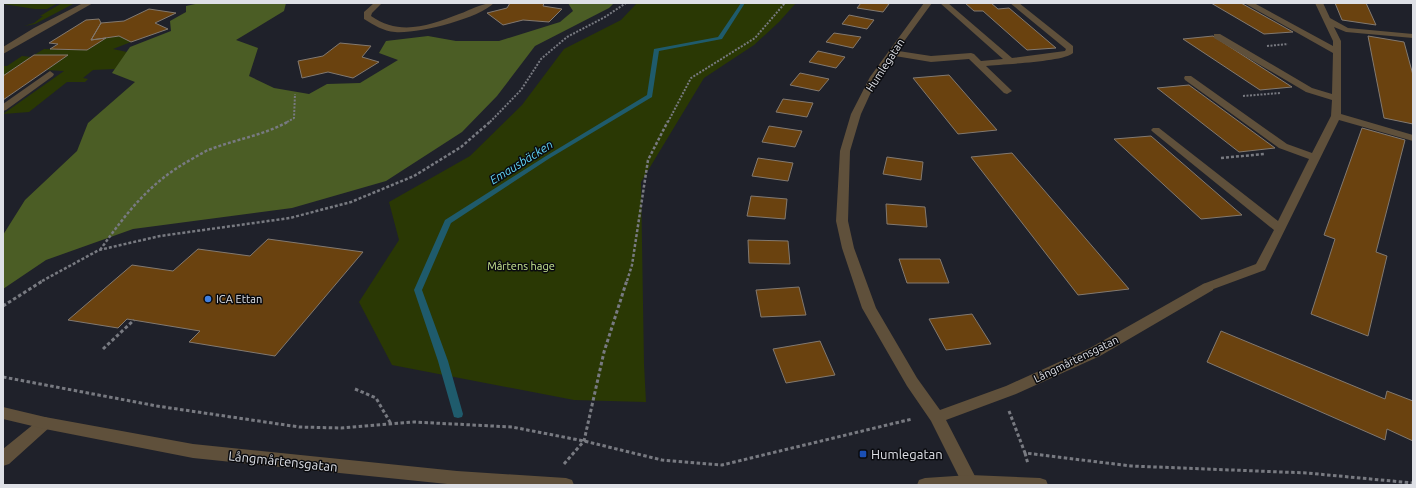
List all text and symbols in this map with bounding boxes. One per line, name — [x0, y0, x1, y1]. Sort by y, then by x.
street label: Humlegatan — [863, 36, 907, 94]
water label: Emausbäcken — [487, 137, 555, 187]
park label: Mårtens hage — [487, 260, 555, 272]
place label: ICA Ettan — [216, 293, 262, 305]
marker: ICA Ettan — [203, 294, 213, 304]
street label: Långmårtensgatan — [1032, 333, 1120, 385]
place label: Humlegatan — [871, 447, 943, 461]
street label: Långmårtensgatan — [228, 448, 338, 474]
marker: Humlegatan — [858, 449, 868, 459]

